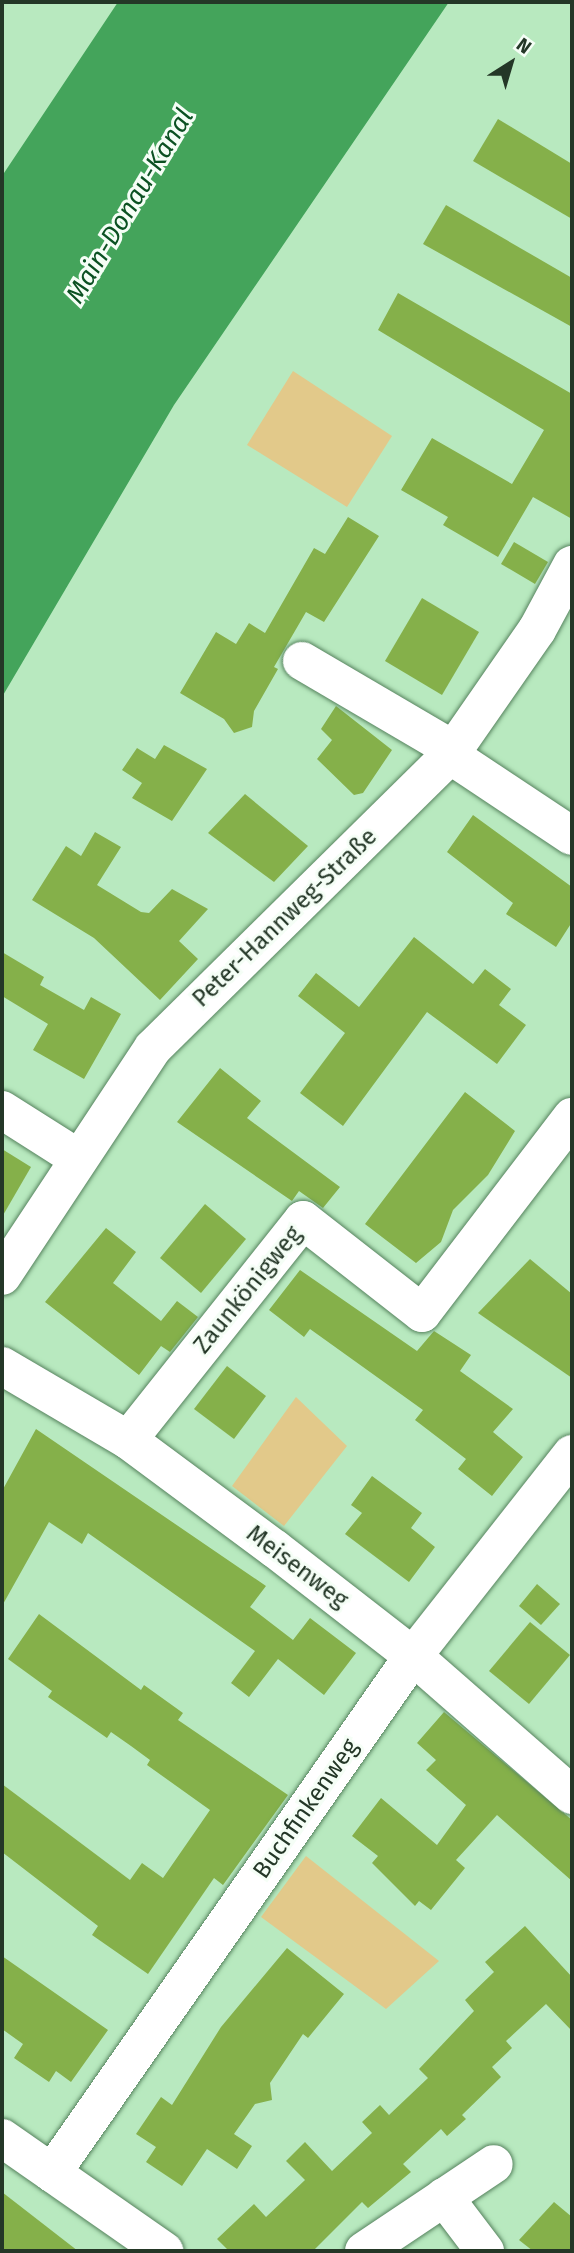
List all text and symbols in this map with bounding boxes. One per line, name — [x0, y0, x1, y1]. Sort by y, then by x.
north arrow — [476, 28, 546, 98]
text: N — [512, 33, 536, 59]
water label: Main-Donau-Kanal — [60, 103, 200, 309]
street label: Peter-Hannweg-Straße — [187, 823, 383, 1013]
street label: Zaunkönigweg — [188, 1221, 308, 1359]
street label: Meisenweg — [241, 1519, 353, 1615]
street label: Buchfinkenweg — [247, 1734, 365, 1884]

